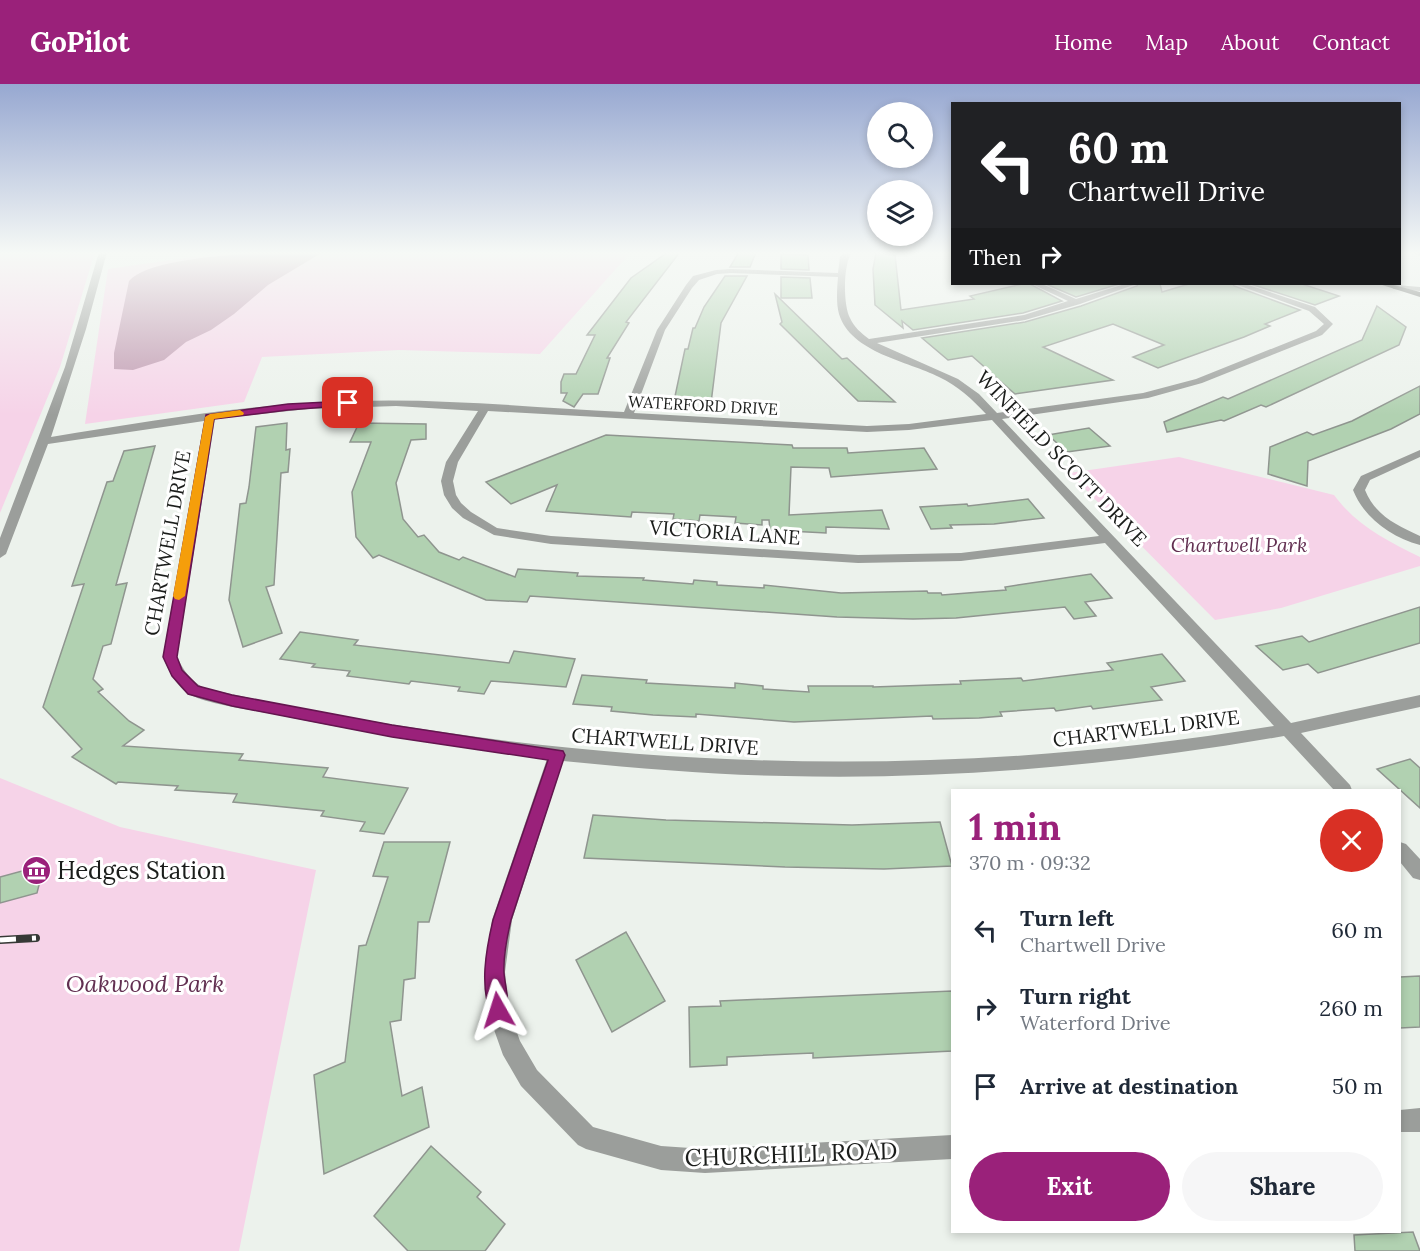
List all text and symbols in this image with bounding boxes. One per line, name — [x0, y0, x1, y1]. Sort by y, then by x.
text: GoPilot — [30, 24, 129, 60]
text: Home — [1054, 29, 1112, 56]
text: Map — [1145, 29, 1188, 56]
text: About — [1221, 29, 1279, 56]
text: Contact — [1312, 29, 1390, 56]
map controls — [867, 102, 933, 246]
button: search — [867, 102, 933, 168]
text: 60 m — [1068, 121, 1169, 175]
icon: left — [969, 126, 1047, 204]
text: Chartwell Drive — [1068, 174, 1265, 208]
button: layers — [867, 180, 933, 246]
icon: right — [1034, 240, 1067, 273]
text: Then — [969, 243, 1022, 271]
street label: WINFIELD SCOTT DRIVE — [971, 365, 1153, 551]
pin — [322, 377, 373, 428]
icon: arrive — [331, 386, 364, 419]
street label: WATERFORD DRIVE — [628, 391, 778, 419]
street label: CHARTWELL DRIVE — [138, 448, 196, 638]
street label: VICTORIA LANE — [648, 514, 801, 550]
park label: Chartwell Park — [1171, 532, 1307, 557]
street label: CHARTWELL DRIVE — [1051, 704, 1241, 752]
street label: CHARTWELL DRIVE — [571, 722, 759, 760]
text: 1 min — [969, 804, 1061, 850]
button: close — [1320, 809, 1383, 872]
text: 370 m · 09:32 — [969, 850, 1091, 875]
museum icon: Hedges Station — [20, 854, 52, 886]
place label: Hedges Station — [57, 855, 226, 886]
text: Turn left — [1020, 904, 1114, 932]
icon: left — [969, 914, 1002, 947]
text: 60 m — [1331, 916, 1383, 944]
text: Chartwell Drive — [1020, 932, 1166, 957]
park label: Oakwood Park — [66, 968, 224, 999]
position arrow — [466, 978, 530, 1042]
text: Turn right — [1020, 982, 1131, 1010]
icon: right — [969, 992, 1002, 1025]
text: 260 m — [1319, 994, 1383, 1022]
text: Waterford Drive — [1020, 1010, 1171, 1035]
icon: arrive — [969, 1070, 1002, 1103]
text: Arrive at destination — [1020, 1072, 1238, 1100]
text: 50 m — [1332, 1072, 1383, 1100]
street label: CHURCHILL ROAD — [684, 1135, 898, 1173]
button: Exit — [969, 1152, 1170, 1221]
button: Share — [1182, 1152, 1383, 1221]

